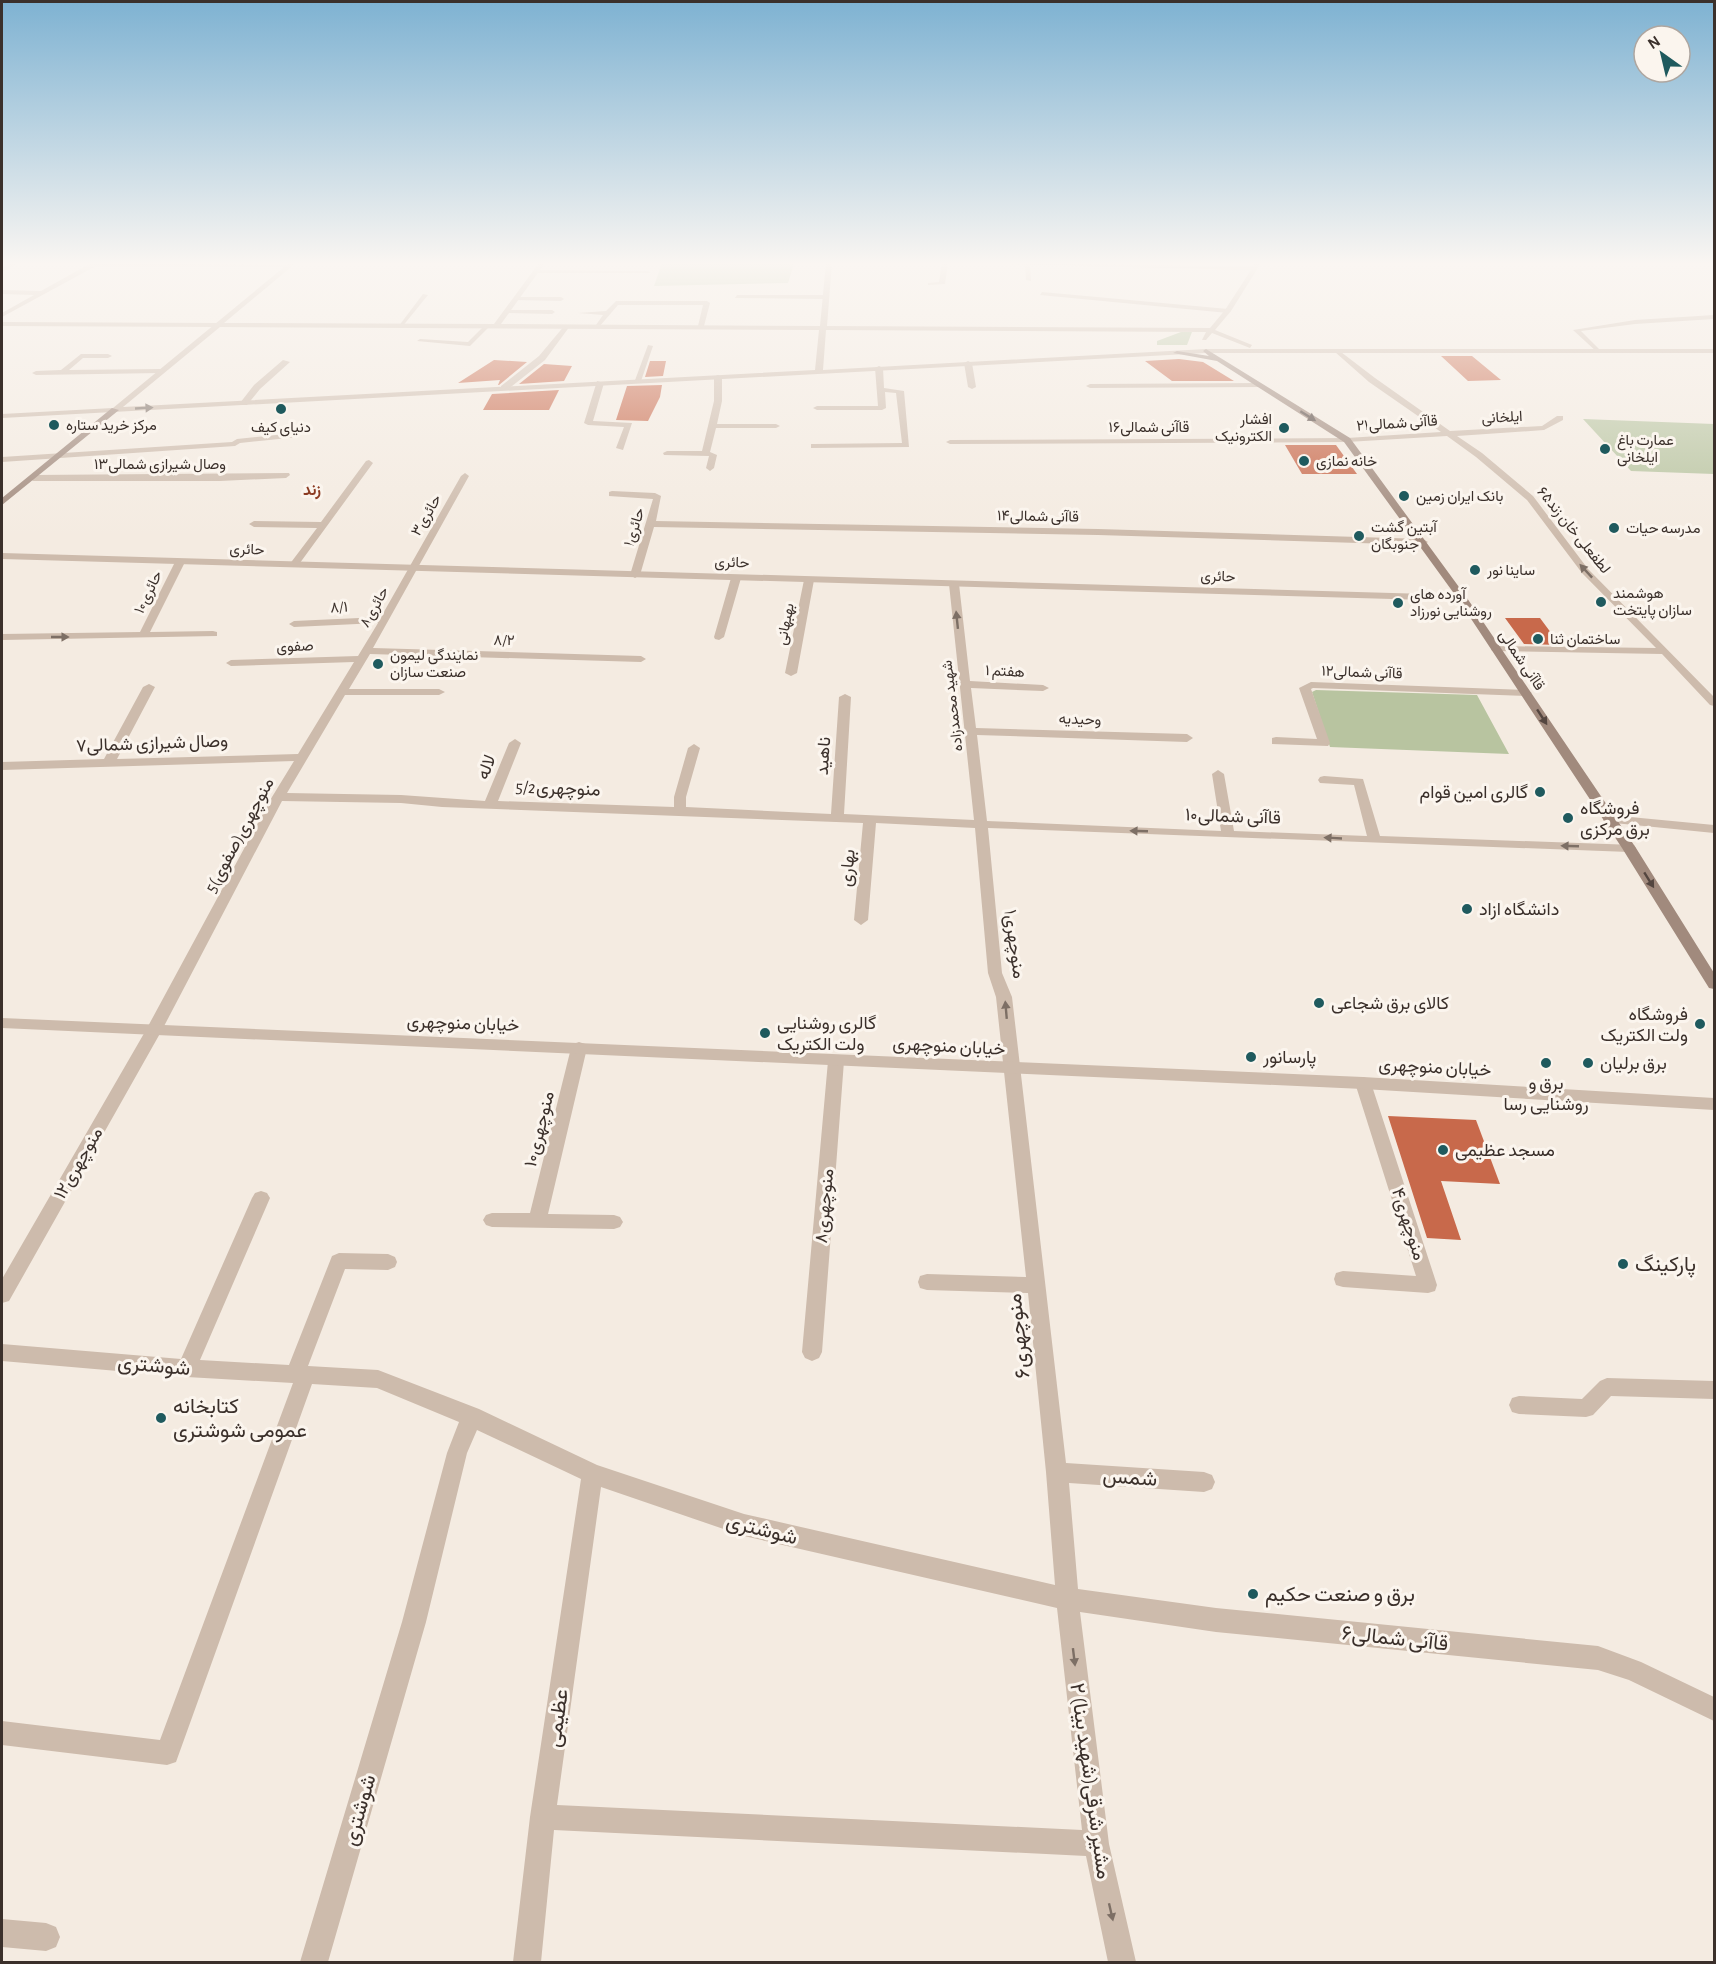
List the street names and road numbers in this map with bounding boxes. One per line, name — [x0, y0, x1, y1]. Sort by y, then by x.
street label: ایلخانی — [1481, 409, 1523, 428]
street label: قاآنی شمالی۲۱ — [1356, 412, 1438, 436]
street label: قاآنی شمالی۱۶ — [1109, 419, 1190, 437]
street label: وصال شیرازی شمالی۱۳ — [94, 457, 226, 474]
street label: لطفعلی خان زند۶۵ — [1533, 484, 1613, 578]
street label: حائری۳ — [409, 492, 446, 539]
street label: حائری۱ — [622, 506, 649, 549]
street label: قاآنی شمالی۱۴ — [997, 507, 1079, 527]
street label: حائری — [229, 541, 265, 560]
street label: حائری — [714, 554, 750, 573]
street label: حائری۱۰ — [132, 568, 167, 617]
street label: حائری — [1200, 568, 1236, 587]
street label: حائری۸ — [357, 584, 393, 631]
street label: ۸/۱ — [330, 600, 348, 615]
street label: بهبهانی — [774, 602, 799, 647]
street label: قاآنی شمالی — [1494, 627, 1548, 694]
street label: ۸/۲ — [493, 633, 515, 648]
street label: صفوی — [276, 638, 314, 657]
street label: شهید محمدزاده — [939, 659, 967, 752]
street label: هفتم ۱ — [985, 663, 1025, 682]
street label: قاآنی شمالی۱۲ — [1321, 663, 1403, 683]
street label: وحیدیه — [1058, 711, 1102, 729]
street label: وصال شیرازی شمالی۷ — [76, 732, 228, 757]
street label: ناهید — [814, 736, 834, 776]
street label: لاله — [474, 753, 500, 782]
street label: 5منوچهری(صفوی) — [202, 775, 279, 897]
street label: 5/2منوچهری — [515, 779, 601, 801]
street label: قاآنی شمالی۱۰ — [1185, 805, 1281, 829]
street label: بهاری — [837, 848, 860, 888]
street label: منوچهری۱ — [998, 908, 1028, 980]
street label: خیابان منوچهری — [406, 1013, 520, 1037]
street label: خیابان منوچهری — [892, 1035, 1006, 1061]
street label: خیابان منوچهری — [1378, 1056, 1492, 1082]
street label: منوچهری۱۰ — [522, 1090, 560, 1169]
street label: منوچهری۱۲ — [51, 1125, 108, 1203]
street label: منوچهری۸ — [813, 1168, 839, 1244]
street label: منوچهری۴ — [1386, 1186, 1428, 1263]
street label: منوچهری۶ — [1004, 1292, 1036, 1379]
street label: شوشتری — [117, 1352, 191, 1381]
street label: شمس — [1102, 1465, 1158, 1491]
street label: شوشتری — [723, 1510, 800, 1550]
street label: قاآنی شمالی۶ — [1341, 1622, 1449, 1656]
street label: ۲ مشیر شرقی(شهید بینا) — [1064, 1682, 1115, 1881]
street label: عظیمی — [543, 1688, 573, 1749]
street label: شوشتری — [339, 1772, 382, 1849]

